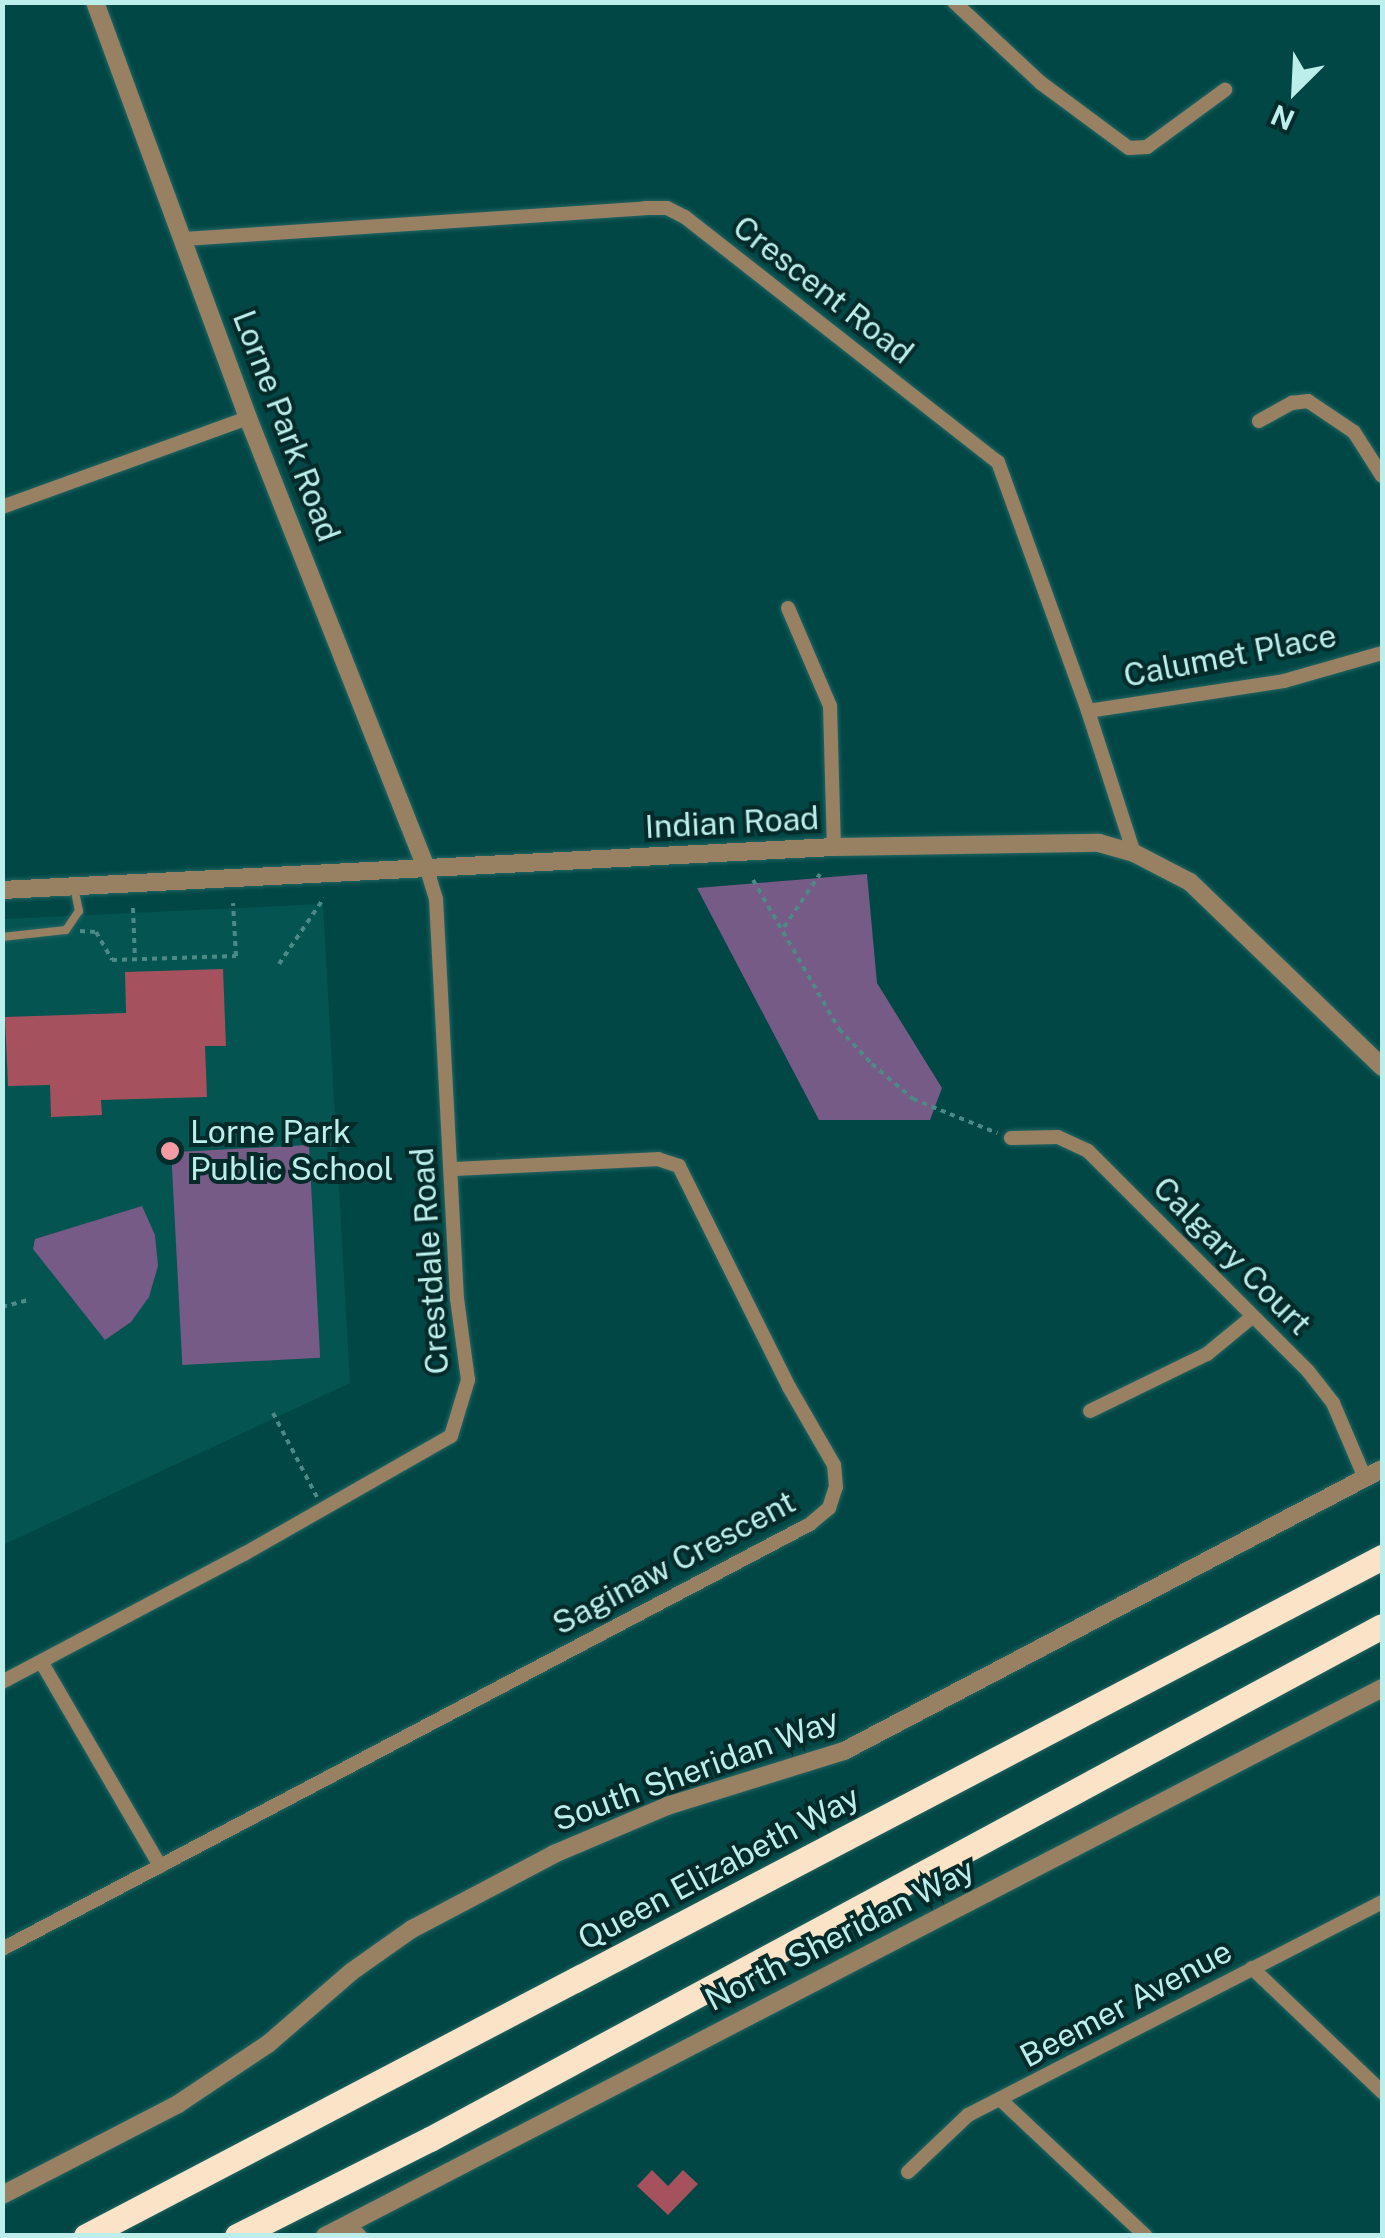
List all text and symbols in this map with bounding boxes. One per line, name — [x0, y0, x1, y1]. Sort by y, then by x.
north arrow — [1245, 40, 1345, 140]
text: N — [1266, 98, 1299, 137]
street label: Crescent Road — [725, 208, 921, 372]
street label: Lorne Park Road — [224, 305, 348, 547]
street label: Calumet Place — [1120, 617, 1340, 695]
street label: Indian Road — [644, 799, 820, 847]
place label: Lorne Park Public School — [190, 1114, 394, 1189]
marker: Lorne Park Public School — [159, 1140, 181, 1162]
street label: Crestdale Road — [403, 1146, 457, 1376]
street label: Calgary Court — [1145, 1169, 1319, 1343]
street label: Saginaw Crescent — [546, 1483, 802, 1643]
street label: South Sheridan Way — [548, 1700, 844, 1840]
street label: Queen Elizabeth Way — [572, 1777, 866, 1959]
street label: North Sheridan Way — [699, 1850, 981, 2020]
street label: Beemer Avenue — [1014, 1932, 1238, 2076]

